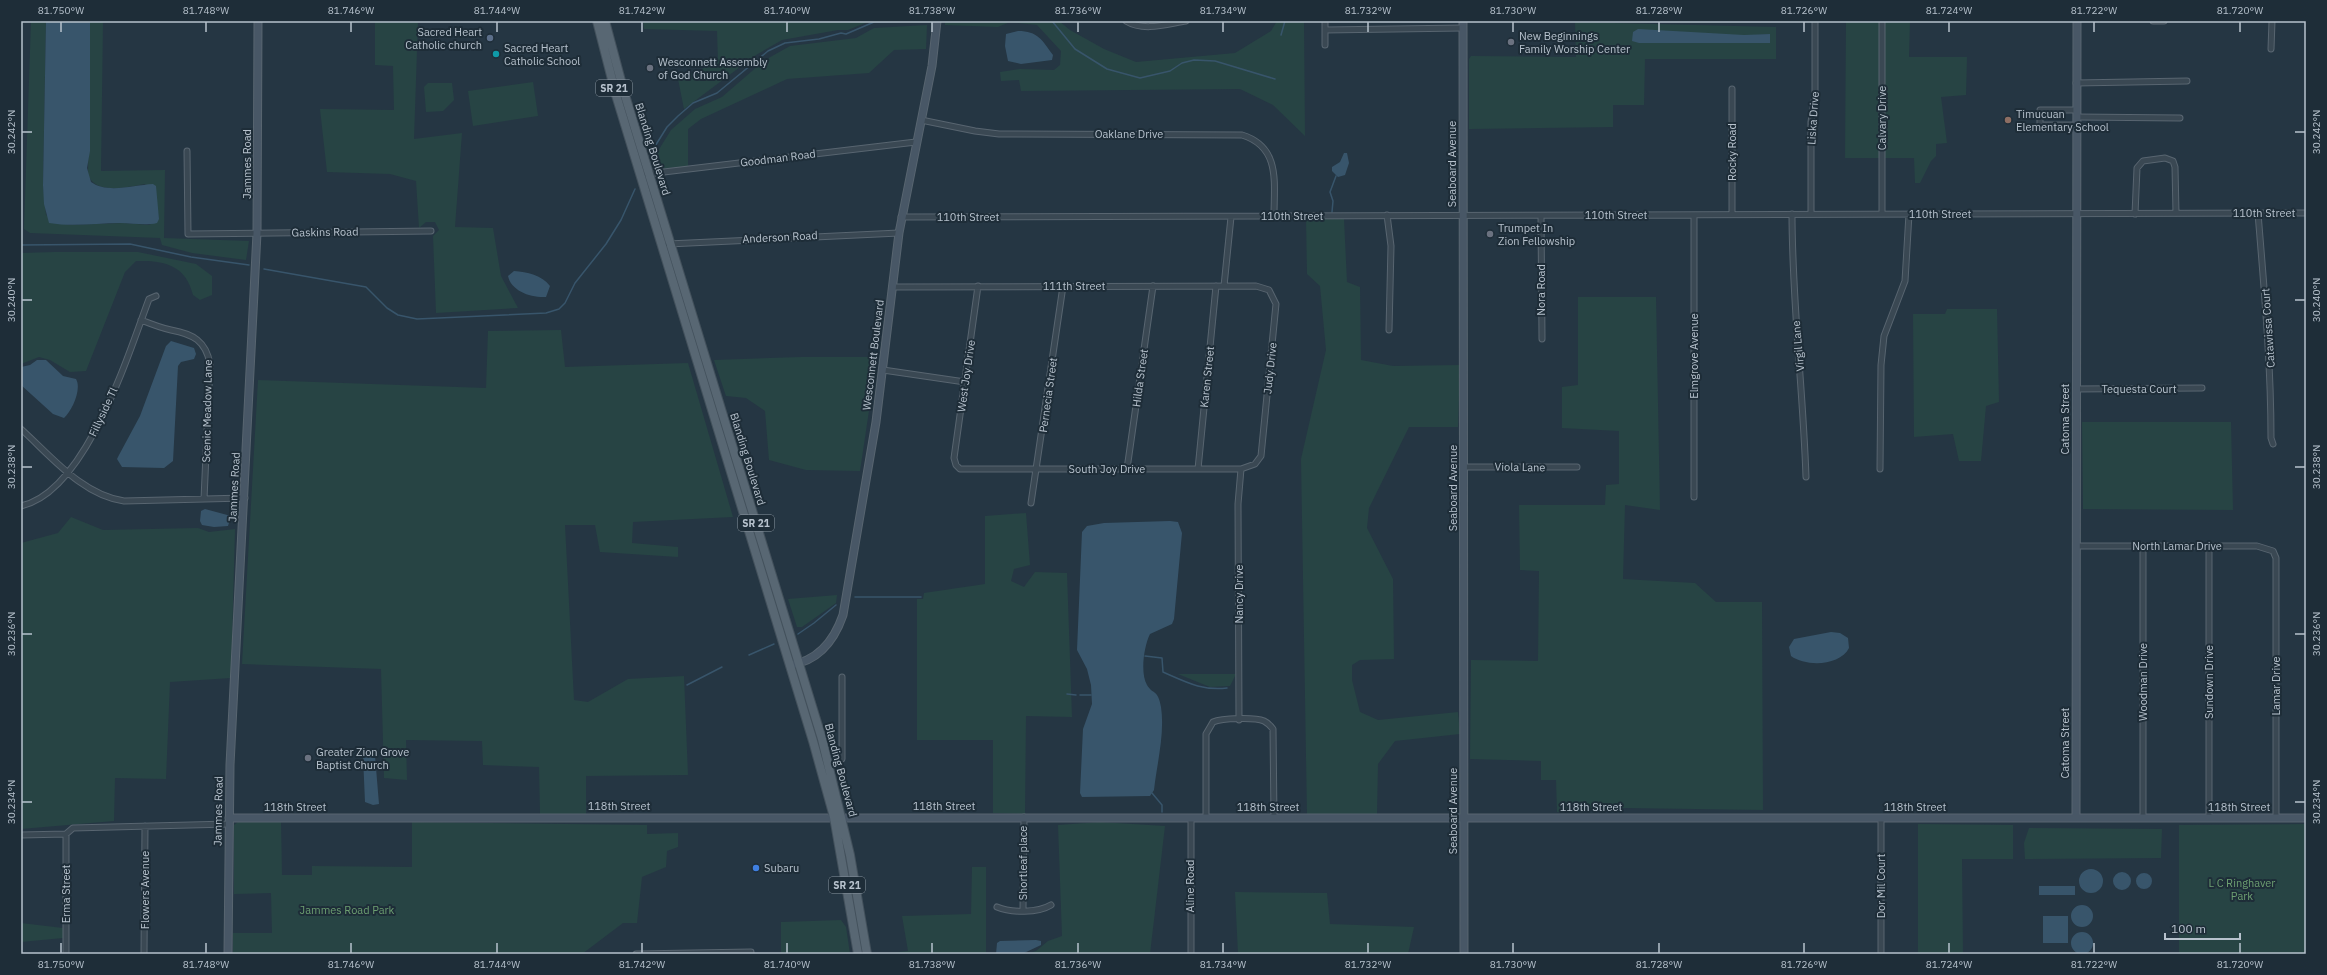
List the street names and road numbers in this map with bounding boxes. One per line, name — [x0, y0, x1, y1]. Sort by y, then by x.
road number: SR 21 — [596, 80, 632, 96]
street label: Calvary Drive — [1875, 86, 1889, 150]
street label: Liska Drive — [1804, 91, 1822, 145]
street label: Blanding Boulevard — [632, 101, 674, 197]
street label: Seaboard Avenue — [1445, 121, 1459, 207]
street label: Rocky Road — [1725, 123, 1739, 181]
street label: Oaklane Drive — [1095, 127, 1163, 141]
street label: Jammes Road — [240, 129, 254, 199]
street label: Goodman Road — [739, 146, 817, 170]
street label: 110th Street — [2233, 206, 2295, 220]
street label: 110th Street — [1909, 207, 1971, 221]
street label: 110th Street — [1585, 208, 1647, 222]
street label: 110th Street — [1261, 209, 1323, 223]
street label: 110th Street — [937, 210, 999, 224]
street label: Gaskins Road — [291, 224, 359, 240]
street label: Anderson Road — [742, 228, 818, 246]
street label: Nora Road — [1534, 264, 1548, 316]
street label: 111th Street — [1043, 279, 1105, 293]
street label: Catawissa Court — [2258, 288, 2278, 368]
street label: Wesconnett Boulevard — [859, 299, 887, 411]
street label: Elmgrove Avenue — [1687, 313, 1701, 399]
street label: Virgil Lane — [1789, 320, 1807, 372]
street label: West Joy Drive — [954, 339, 978, 413]
street label: Judy Drive — [1260, 341, 1280, 395]
street label: Karen Street — [1197, 345, 1217, 408]
street label: Hilda Street — [1129, 348, 1151, 408]
street label: Pernecia Street — [1036, 356, 1060, 433]
street label: Scenic Meadow Lane — [199, 359, 215, 463]
street label: Tequesta Court — [2101, 382, 2177, 396]
street label: Catoma Street — [2058, 383, 2072, 454]
street label: Fillyside Tl — [86, 385, 120, 439]
street label: Blanding Boulevard — [727, 411, 769, 507]
street label: Seaboard Avenue — [1446, 445, 1460, 531]
street label: Jammes Road — [225, 452, 243, 522]
street label: Viola Lane — [1495, 460, 1545, 474]
street label: South Joy Drive — [1069, 462, 1145, 476]
road number: SR 21 — [738, 515, 774, 531]
street label: North Lamar Drive — [2132, 539, 2222, 553]
street label: Nancy Drive — [1232, 564, 1246, 624]
street label: Woodman Drive — [2136, 643, 2150, 721]
street label: Sundown Drive — [2202, 645, 2216, 719]
street label: Lamar Drive — [2269, 656, 2283, 716]
street label: Catoma Street — [2058, 707, 2072, 778]
street label: Blanding Boulevard — [822, 722, 860, 818]
street label: Seaboard Avenue — [1446, 768, 1460, 854]
street label: Jammes Road — [210, 776, 226, 846]
street label: 118th Street — [588, 799, 650, 813]
street label: 118th Street — [913, 799, 975, 813]
street label: 118th Street — [264, 800, 326, 814]
street label: 118th Street — [1237, 800, 1299, 814]
street label: 118th Street — [1560, 800, 1622, 814]
street label: 118th Street — [1884, 800, 1946, 814]
street label: 118th Street — [2208, 800, 2270, 814]
street label: Shortleaf place — [1016, 826, 1030, 900]
street label: Flowers Avenue — [138, 851, 152, 929]
street label: Dor Mil Court — [1874, 854, 1888, 918]
street label: Aline Road — [1183, 860, 1197, 912]
street label: Erma Street — [59, 865, 73, 923]
road number: SR 21 — [829, 877, 865, 893]

